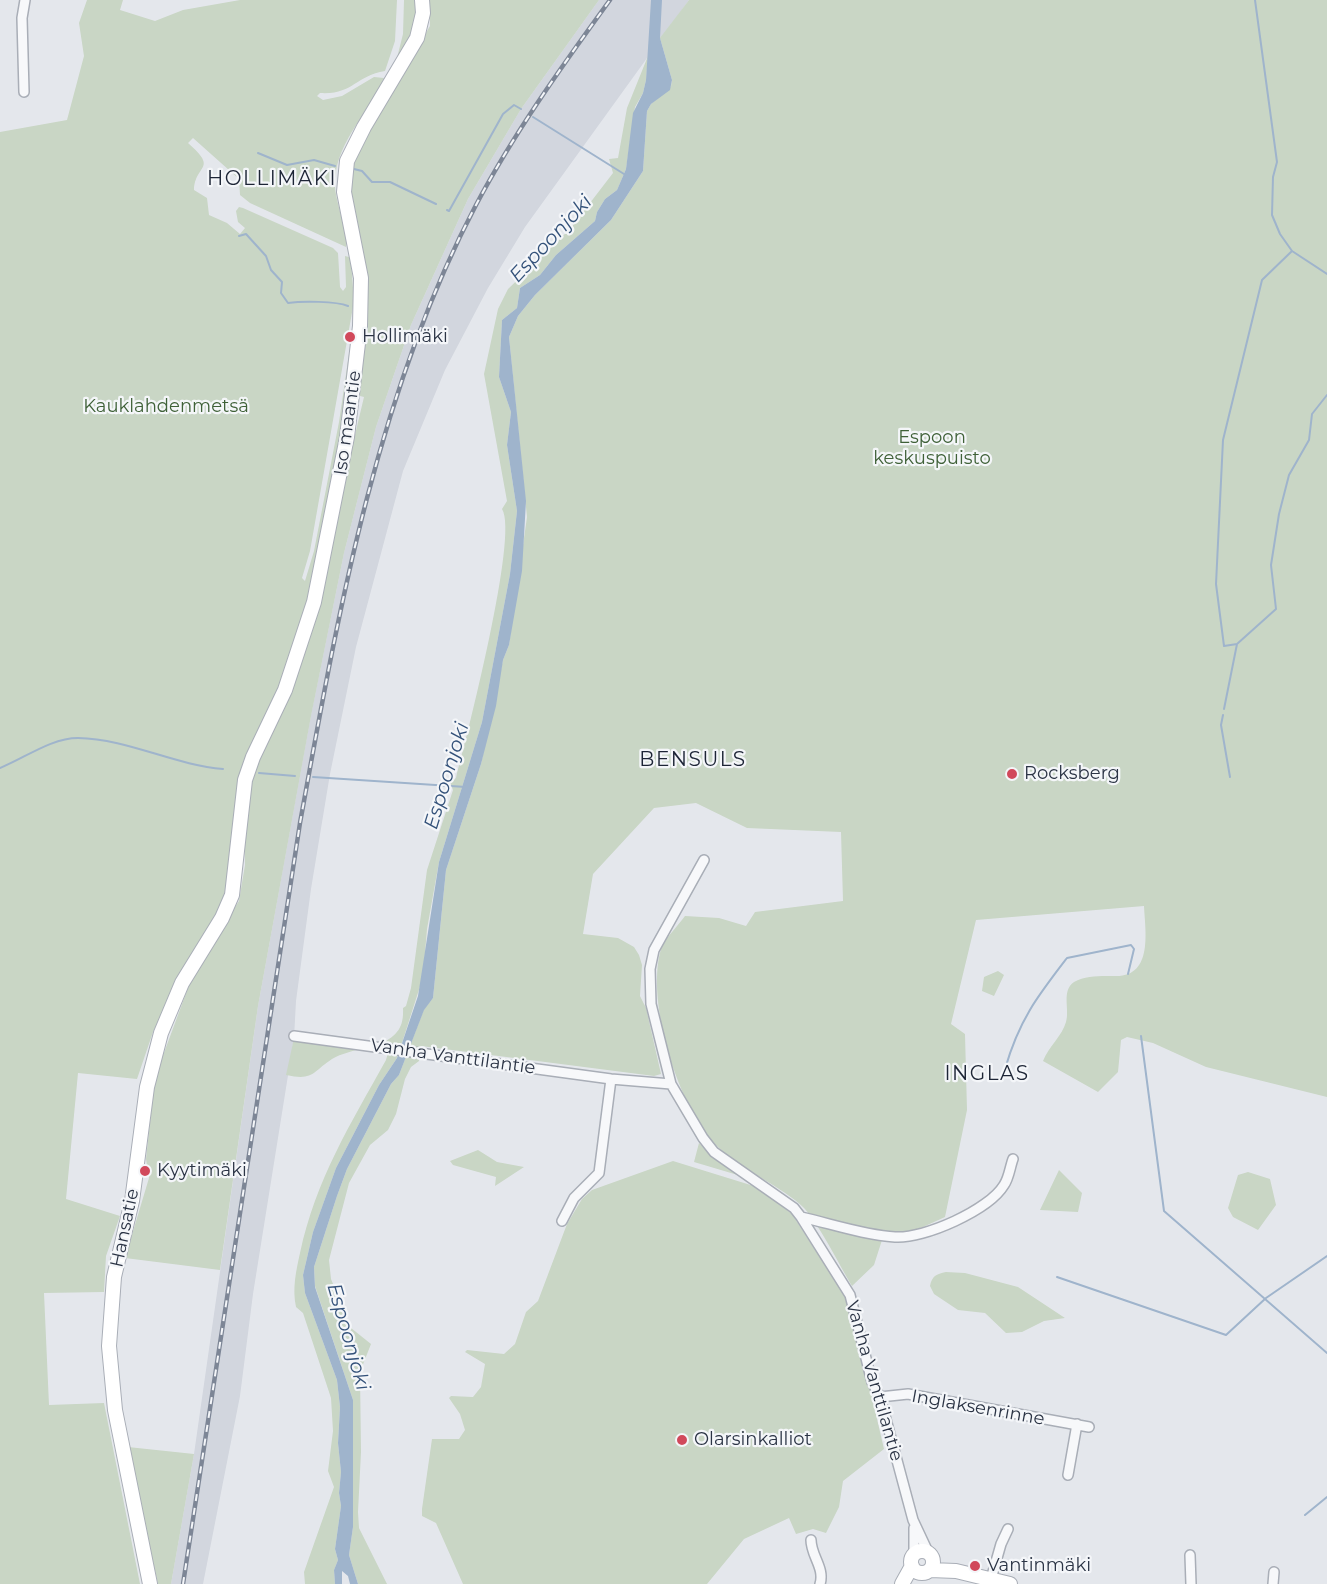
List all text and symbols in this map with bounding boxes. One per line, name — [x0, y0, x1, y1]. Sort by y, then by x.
district label: HOLLIMÄKI — [207, 167, 337, 191]
water label: Espoonjoki — [505, 190, 597, 288]
place label: Hollimäki — [362, 326, 448, 348]
marker: Hollimäki — [343, 330, 357, 344]
street label: Iso maantie — [330, 369, 366, 477]
park label: Kauklahdenmetsä — [83, 396, 249, 418]
park label: Espoon keskuspuisto — [873, 427, 991, 470]
water label: Espoonjoki — [419, 720, 475, 832]
district label: BENSULS — [639, 748, 747, 772]
place label: Rocksberg — [1024, 763, 1120, 785]
marker: Rocksberg — [1005, 767, 1019, 781]
street label: Vanha Vanttilantie — [369, 1035, 537, 1079]
district label: INGLAS — [944, 1062, 1030, 1086]
place label: Kyytimäki — [157, 1160, 247, 1182]
marker: Kyytimäki — [138, 1164, 152, 1178]
street label: Hansatie — [106, 1187, 144, 1269]
water label: Espoonjoki — [321, 1281, 375, 1393]
street label: Vanha Vanttilantie — [841, 1298, 907, 1464]
street label: Inglaksenrinne — [910, 1386, 1046, 1430]
place label: Olarsinkalliot — [694, 1429, 812, 1451]
marker: Olarsinkalliot — [675, 1433, 689, 1447]
place label: Vantinmäki — [987, 1555, 1091, 1577]
marker: Vantinmäki — [968, 1559, 982, 1573]

